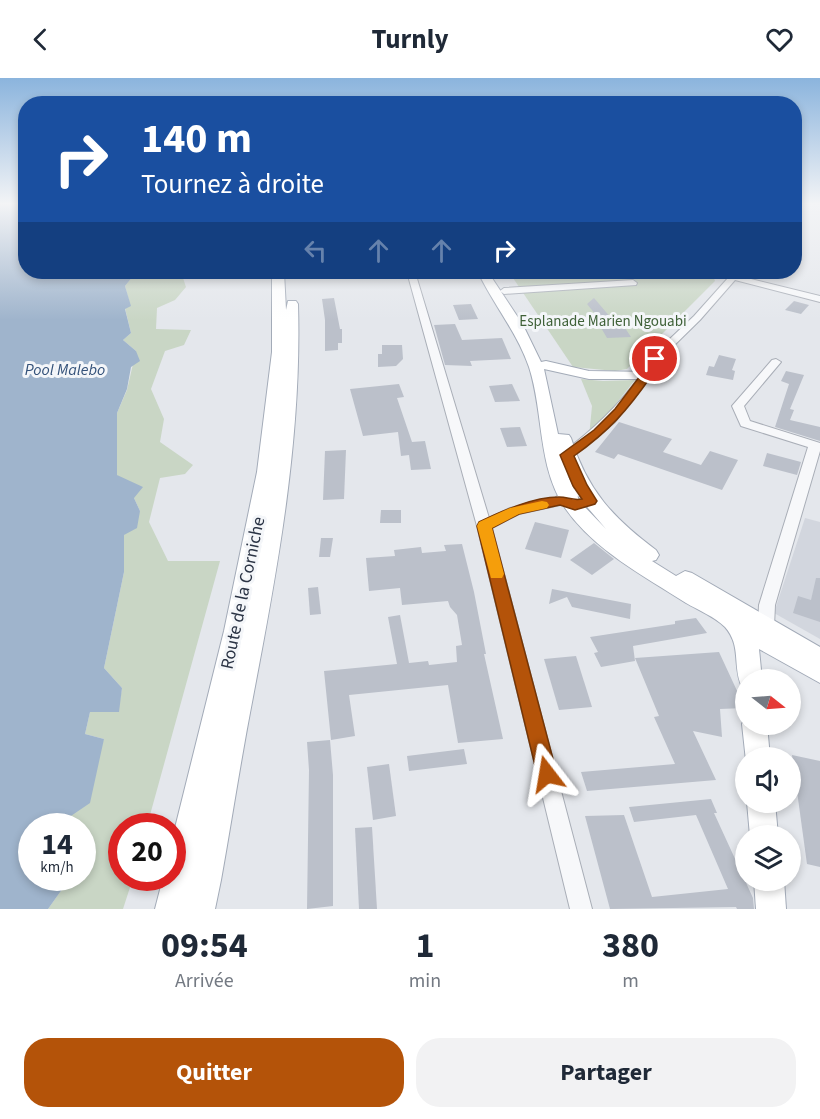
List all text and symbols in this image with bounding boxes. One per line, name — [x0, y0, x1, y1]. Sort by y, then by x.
text: Turnly — [371, 20, 449, 59]
icon: back — [24, 23, 57, 56]
icon: heart — [763, 23, 796, 56]
text: 140 m — [141, 109, 252, 169]
icon: right — [42, 120, 120, 198]
text: Tournez à droite — [141, 165, 324, 204]
icon: left — [299, 234, 332, 267]
icon: ahead — [362, 234, 395, 267]
icon: ahead — [425, 234, 458, 267]
icon: right — [488, 234, 521, 267]
park label: Esplanade Marien Ngouabi — [519, 311, 687, 332]
pin — [629, 333, 680, 384]
icon: arrive — [638, 342, 671, 375]
water label: Pool Malebo — [25, 359, 105, 381]
street label: Route de la Corniche — [215, 514, 271, 672]
north arrow — [735, 669, 801, 735]
map controls — [735, 669, 801, 891]
position arrow — [515, 742, 579, 806]
button: sound — [735, 747, 801, 813]
speed limit sign: 20 — [108, 813, 186, 891]
text: 14 — [41, 823, 73, 866]
button: layers — [735, 825, 801, 891]
text: km/h — [40, 857, 74, 878]
text: 09:54 — [161, 920, 248, 971]
text: 1 — [415, 920, 434, 971]
text: 380 — [602, 920, 659, 971]
text: Arrivée — [175, 967, 234, 995]
text: min — [409, 967, 441, 995]
text: m — [622, 967, 639, 995]
button: Quitter — [24, 1038, 404, 1107]
button: Partager — [416, 1038, 796, 1107]

